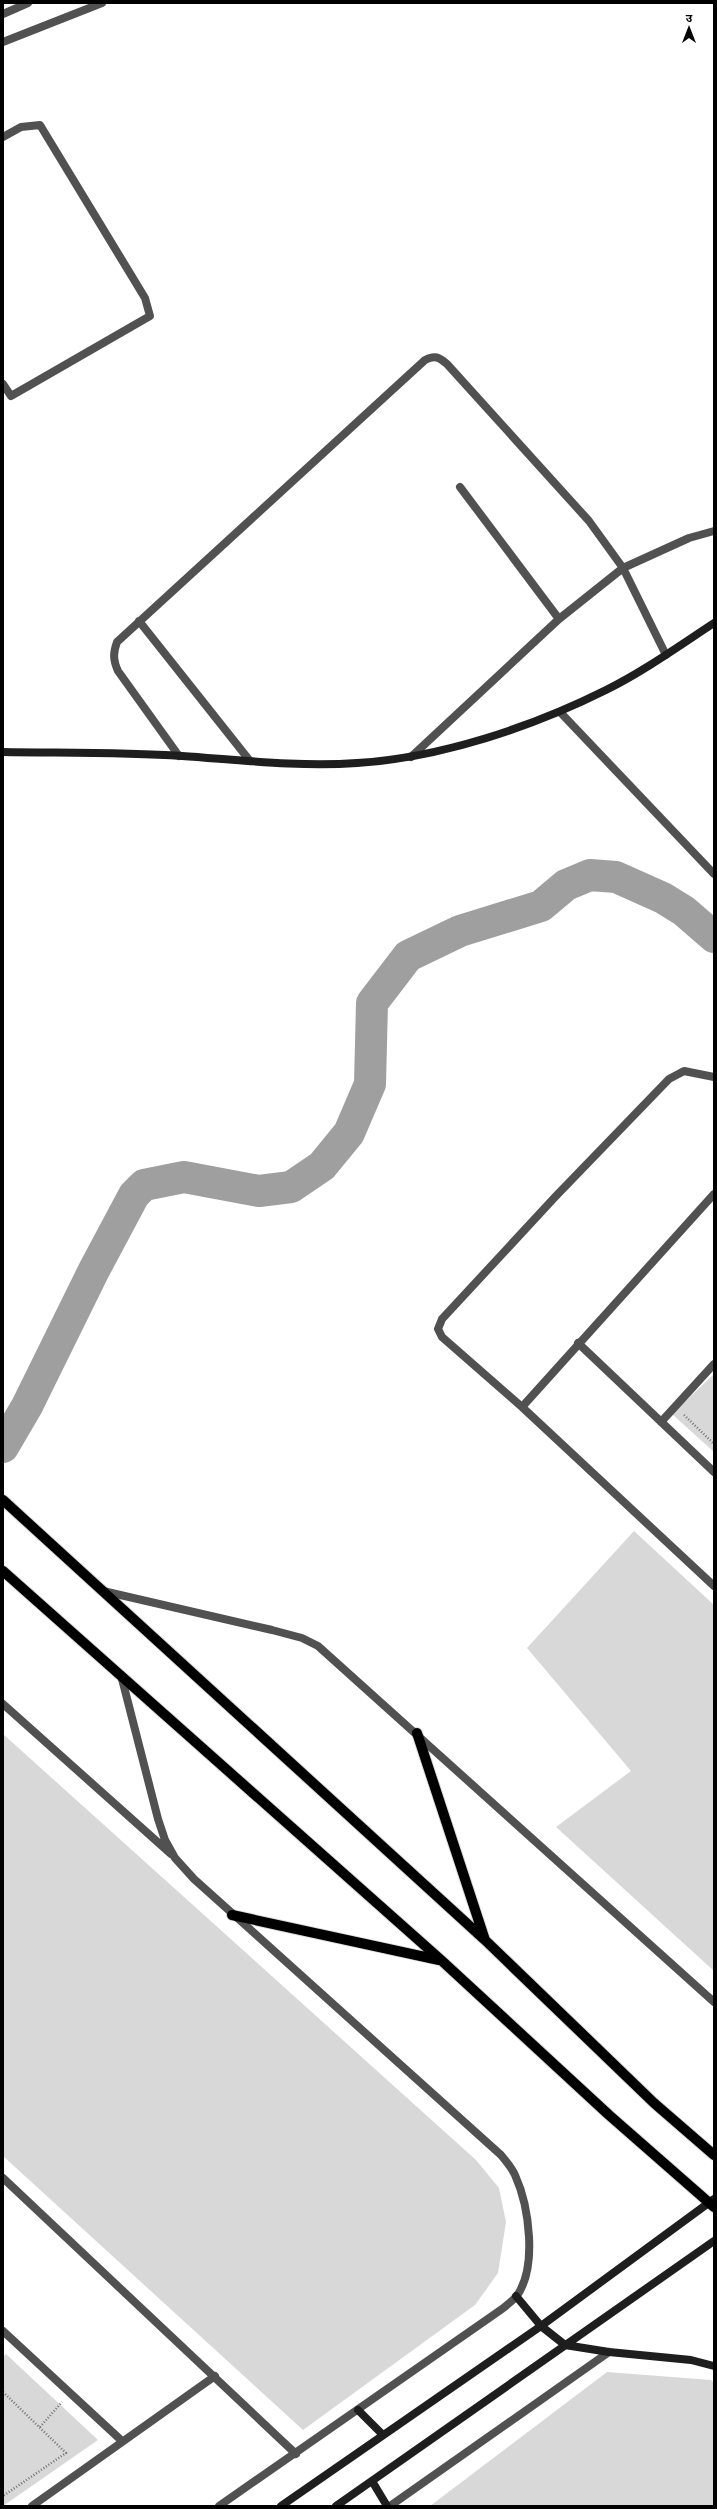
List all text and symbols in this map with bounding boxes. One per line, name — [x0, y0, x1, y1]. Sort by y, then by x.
north arrow — [669, 8, 709, 48]
text: उ — [686, 12, 693, 25]

